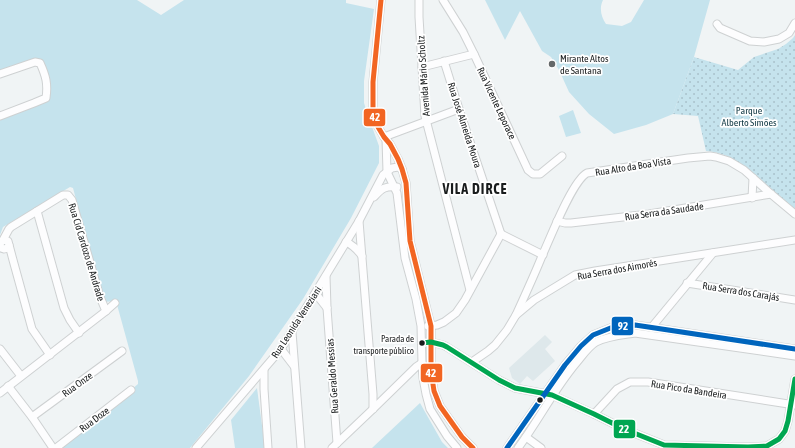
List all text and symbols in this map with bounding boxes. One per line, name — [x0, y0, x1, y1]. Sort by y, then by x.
street label: Avenida Mário Scholtz — [415, 35, 432, 117]
place label: Mirante Altos de Santana — [560, 53, 609, 76]
marker: Mirante Altos de Santana — [547, 59, 557, 69]
street label: Rua Vicente Leporace — [475, 65, 518, 141]
street label: Rua José Almeida Moura — [446, 81, 484, 170]
park label: Parque Alberto Simões — [722, 105, 777, 128]
line badge: 42 — [363, 108, 386, 127]
text: 42 — [369, 111, 380, 123]
street label: Rua Alto da Boa Vista — [594, 155, 672, 178]
district label: VILA DIRCE — [441, 181, 508, 197]
street label: Rua Serra da Saudade — [624, 200, 705, 222]
street label: Rua Cid Cardozo de Andrade — [66, 202, 107, 303]
street label: Rua Serra dos Aimorés — [576, 257, 658, 282]
street label: Rua Serra dos Carajás — [702, 280, 781, 303]
street label: Rua Leonida Veneziani — [269, 284, 324, 360]
line badge: 92 — [611, 316, 634, 336]
text: 92 — [618, 320, 628, 332]
place label: Parada de transporte público — [353, 334, 414, 356]
street label: Rua Geraldo Messias — [324, 338, 341, 414]
marker: Parada de transporte público — [417, 338, 427, 348]
line badge: 42 — [420, 363, 443, 383]
text: 42 — [425, 367, 436, 379]
street label: Rua Onze — [60, 370, 95, 399]
street label: Rua Pico da Bandeira — [650, 378, 728, 401]
unlabelled marker — [535, 395, 545, 405]
street label: Rua Doze — [77, 404, 112, 434]
line badge: 22 — [613, 419, 636, 439]
text: 22 — [619, 423, 629, 435]

